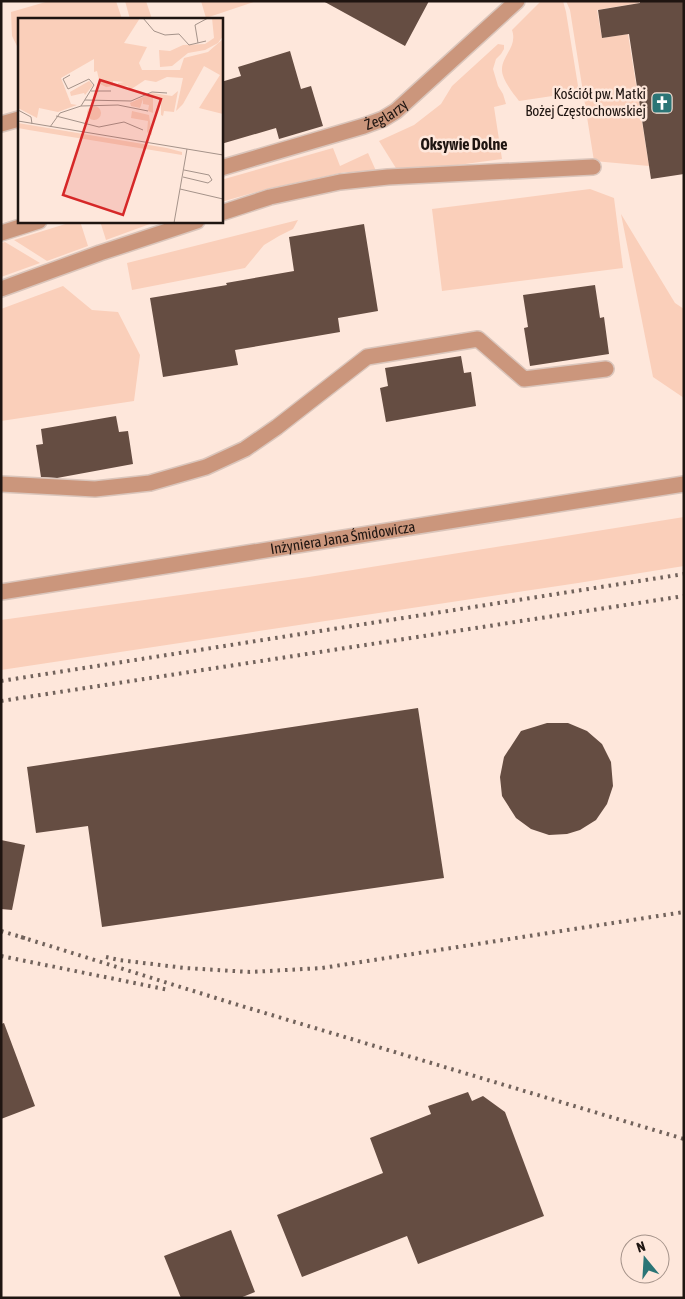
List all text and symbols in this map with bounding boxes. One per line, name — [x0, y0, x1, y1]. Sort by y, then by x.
inset map — [18, 18, 222, 222]
place label: Kościół pw. Matki Bożej Częstochowskiej — [525, 85, 646, 119]
church icon: Kościół pw. Matki Bożej Częstochowskiej — [650, 91, 674, 115]
street label: Żeglarzy — [362, 96, 411, 133]
district label: Oksywie Dolne — [420, 135, 508, 153]
street label: Inżyniera Jana Śmidowicza — [269, 518, 416, 557]
north arrow — [620, 1234, 670, 1284]
text: N — [635, 1238, 647, 1256]

